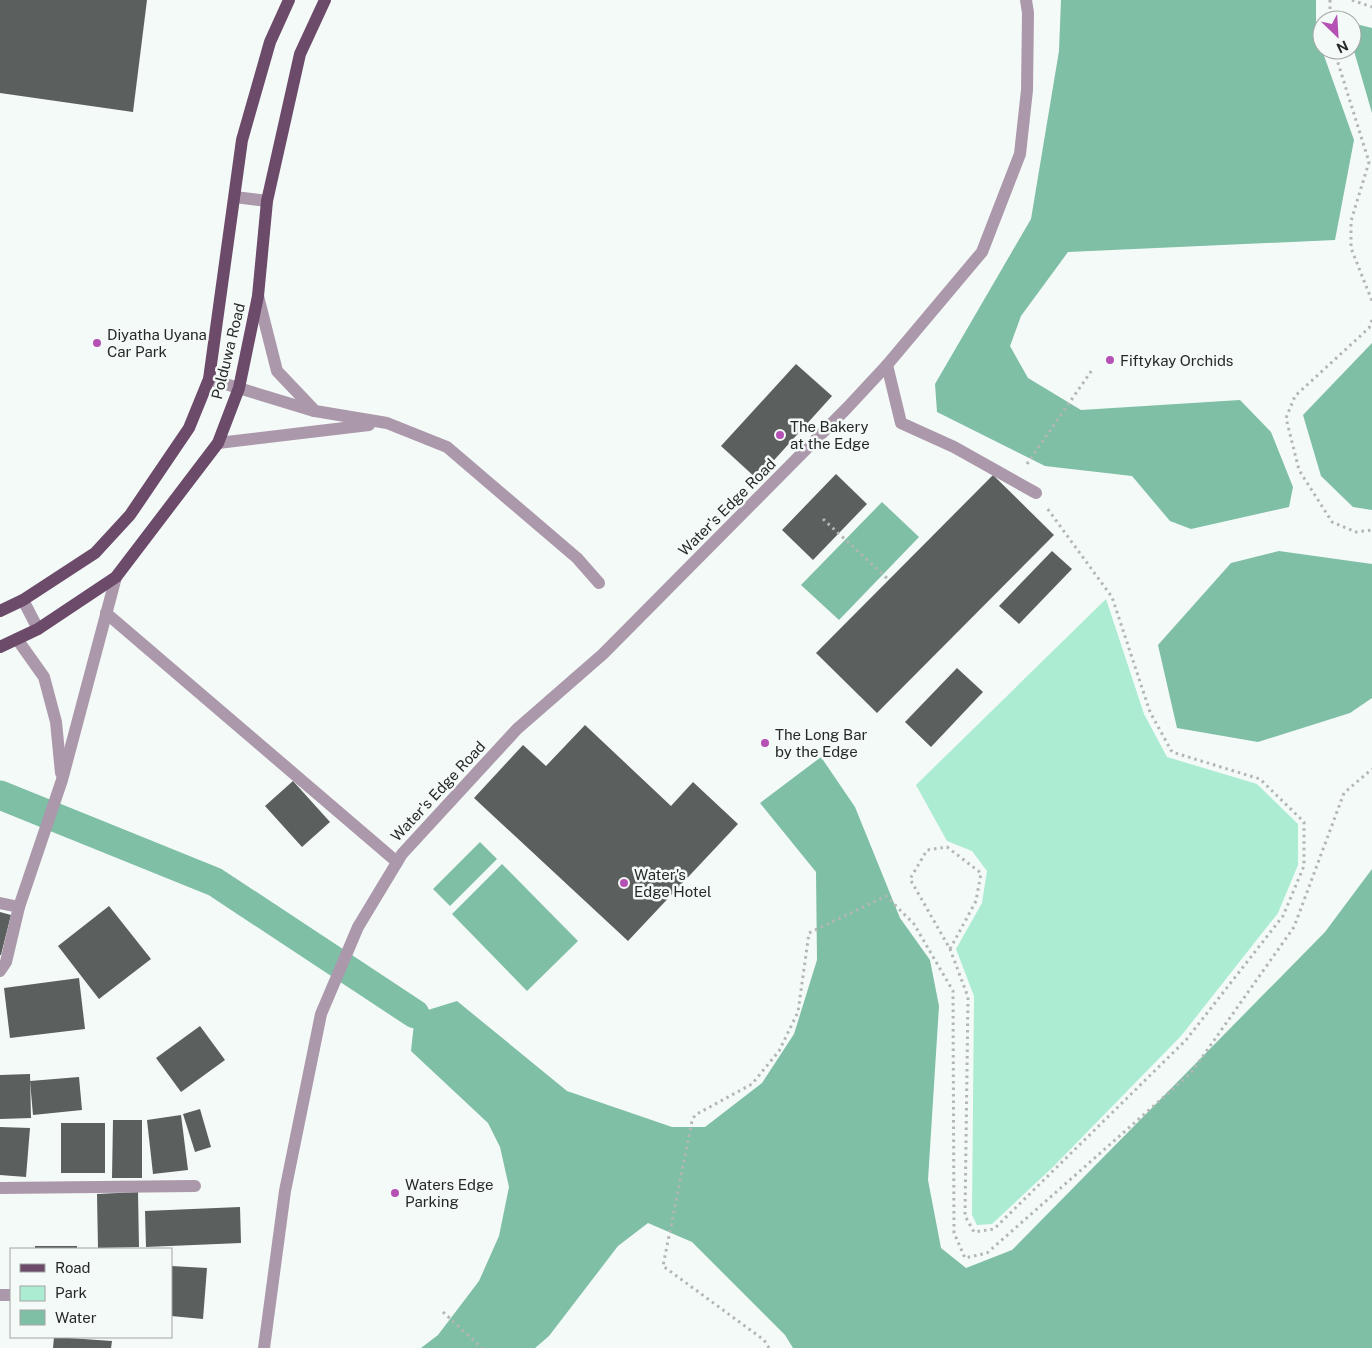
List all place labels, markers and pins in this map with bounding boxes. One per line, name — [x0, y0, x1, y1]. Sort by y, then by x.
place label: Diyatha Uyana Car Park — [107, 326, 207, 360]
marker: Diyatha Uyana Car Park — [91, 337, 103, 349]
place label: Fiftykay Orchids — [1120, 352, 1233, 369]
marker: Fiftykay Orchids — [1104, 354, 1116, 366]
place label: The Bakery at the Edge — [790, 418, 870, 452]
marker: The Bakery at the Edge — [774, 429, 786, 441]
place label: The Long Bar by the Edge — [775, 726, 867, 760]
marker: The Long Bar by the Edge — [759, 737, 771, 749]
place label: Water's Edge Hotel — [634, 866, 711, 900]
marker: Water's Edge Hotel — [618, 877, 630, 889]
place label: Waters Edge Parking — [405, 1176, 493, 1210]
marker: Waters Edge Parking — [389, 1187, 401, 1199]

